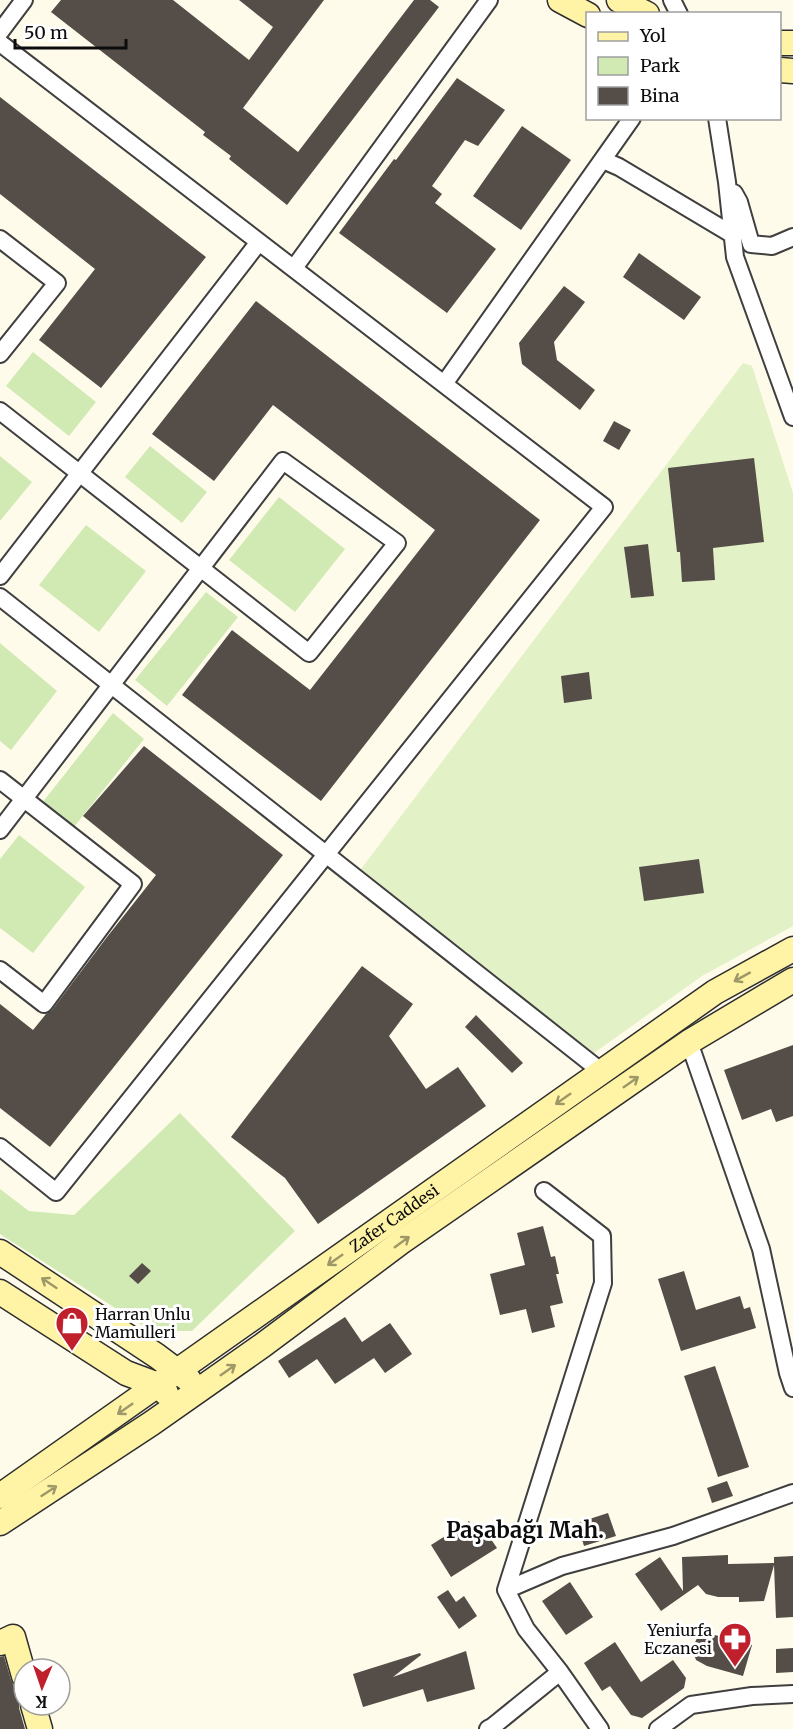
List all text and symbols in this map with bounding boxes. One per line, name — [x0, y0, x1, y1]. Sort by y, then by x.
scale bar — [15, 12, 126, 50]
legend — [586, 12, 781, 120]
text: 50 m — [24, 21, 68, 44]
text: Yol — [639, 24, 666, 47]
text: Park — [640, 54, 681, 77]
text: Bina — [640, 84, 680, 107]
one-way arrow — [733, 972, 750, 984]
one-way arrow — [622, 1076, 638, 1088]
one-way arrow — [556, 1093, 572, 1105]
street label: Zafer Caddesi — [345, 1180, 442, 1257]
one-way arrow — [393, 1236, 409, 1248]
one-way arrow — [328, 1254, 344, 1266]
one-way arrow — [41, 1277, 58, 1289]
place label: Harran Unlu Mamulleri — [95, 1304, 191, 1342]
shop icon: Harran Unlu Mamulleri — [54, 1305, 90, 1352]
one-way arrow — [219, 1364, 235, 1376]
one-way arrow — [117, 1403, 133, 1415]
one-way arrow — [40, 1485, 57, 1497]
district label: Paşabağı Mah. — [446, 1516, 604, 1544]
place label: Yeniurfa Eczanesi — [644, 1620, 712, 1658]
pharmacy icon: Yeniurfa Eczanesi — [717, 1621, 753, 1668]
north arrow — [12, 1657, 72, 1717]
text: K — [35, 1692, 48, 1712]

